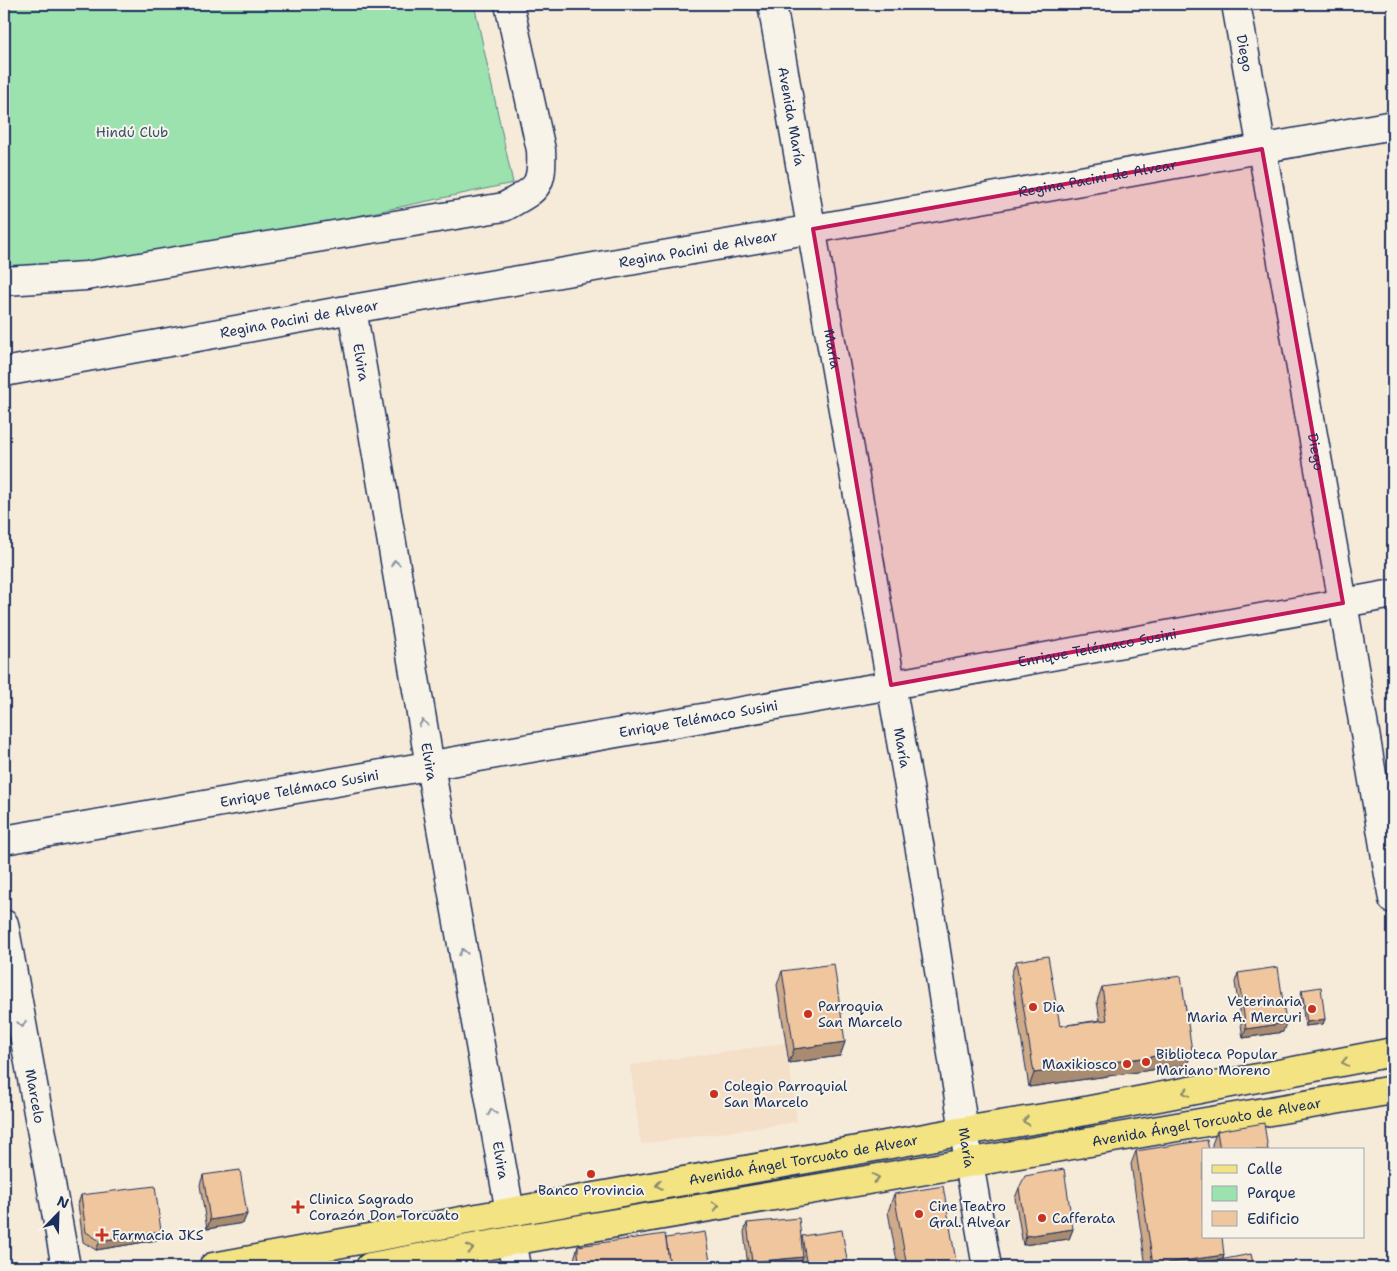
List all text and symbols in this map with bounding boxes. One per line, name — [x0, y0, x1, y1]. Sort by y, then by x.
street label: Diego — [1233, 33, 1257, 73]
street label: Avenida María — [774, 65, 809, 167]
park label: Hindú Club — [96, 123, 168, 141]
street label: Regina Pacini de Alvear — [1017, 155, 1179, 201]
street label: Regina Pacini de Alvear — [617, 226, 779, 272]
street label: Regina Pacini de Alvear — [218, 295, 380, 342]
street label: María — [820, 327, 845, 371]
street label: Elvira — [349, 342, 373, 383]
street label: Diego — [1304, 432, 1328, 472]
one-way arrow — [391, 559, 401, 567]
street label: Enrique Telémaco Susini — [1016, 624, 1178, 671]
street label: Enrique Telémaco Susini — [618, 696, 779, 741]
one-way arrow — [418, 719, 428, 727]
street label: María — [890, 726, 915, 769]
street label: Elvira — [417, 741, 441, 782]
street label: Enrique Telémaco Susini — [219, 766, 380, 811]
one-way arrow — [459, 948, 469, 956]
place label: Veterinaria Maria A. Mercuri — [1187, 992, 1302, 1026]
place label: Parroquia San Marcelo — [818, 997, 903, 1031]
place label: Dia — [1043, 998, 1065, 1016]
marker: Dia — [1027, 1001, 1039, 1013]
marker: Veterinaria Maria A. Mercuri — [1306, 1003, 1318, 1015]
marker: Parroquia San Marcelo — [802, 1008, 814, 1020]
one-way arrow — [16, 1019, 26, 1028]
place label: Biblioteca Popular Mariano Moreno — [1156, 1045, 1278, 1079]
place label: Maxikiosco — [1042, 1055, 1117, 1073]
marker: Biblioteca Popular Mariano Moreno — [1140, 1056, 1152, 1068]
one-way arrow — [1341, 1056, 1350, 1066]
marker: Maxikiosco — [1121, 1058, 1133, 1070]
street label: Marcelo — [21, 1068, 49, 1125]
place label: Colegio Parroquial San Marcelo — [724, 1077, 848, 1111]
one-way arrow — [1181, 1087, 1190, 1097]
marker: Colegio Parroquial San Marcelo — [708, 1088, 720, 1100]
street label: Avenida Ángel Torcuato de Alvear — [1090, 1093, 1323, 1150]
one-way arrow — [488, 1108, 498, 1116]
one-way arrow — [1022, 1116, 1030, 1126]
street label: María — [955, 1126, 979, 1169]
street label: Avenida Ángel Torcuato de Alvear — [687, 1130, 920, 1189]
street label: Elvira — [488, 1140, 513, 1181]
legend — [1202, 1148, 1364, 1238]
text: Calle — [1247, 1159, 1283, 1179]
marker: Banco Provincia — [585, 1168, 597, 1180]
one-way arrow — [872, 1174, 881, 1184]
one-way arrow — [655, 1180, 663, 1190]
place label: Banco Provincia — [538, 1181, 644, 1199]
text: Parque — [1247, 1183, 1296, 1203]
north arrow — [32, 1188, 82, 1238]
place label: Clinica Sagrado Corazón Don Torcuato — [309, 1190, 459, 1224]
text: N — [54, 1192, 72, 1212]
place label: Cine Teatro Gral. Alvear — [929, 1197, 1011, 1231]
marker: Clinica Sagrado Corazón Don Torcuato — [291, 1200, 305, 1214]
one-way arrow — [712, 1201, 720, 1211]
marker: Cine Teatro Gral. Alvear — [913, 1208, 925, 1220]
place label: Cafferata — [1052, 1209, 1115, 1227]
text: Edificio — [1247, 1209, 1299, 1229]
marker: Cafferata — [1036, 1212, 1048, 1224]
place label: Farmacia JKS — [112, 1226, 204, 1244]
marker: Farmacia JKS — [96, 1229, 108, 1241]
one-way arrow — [465, 1244, 474, 1254]

